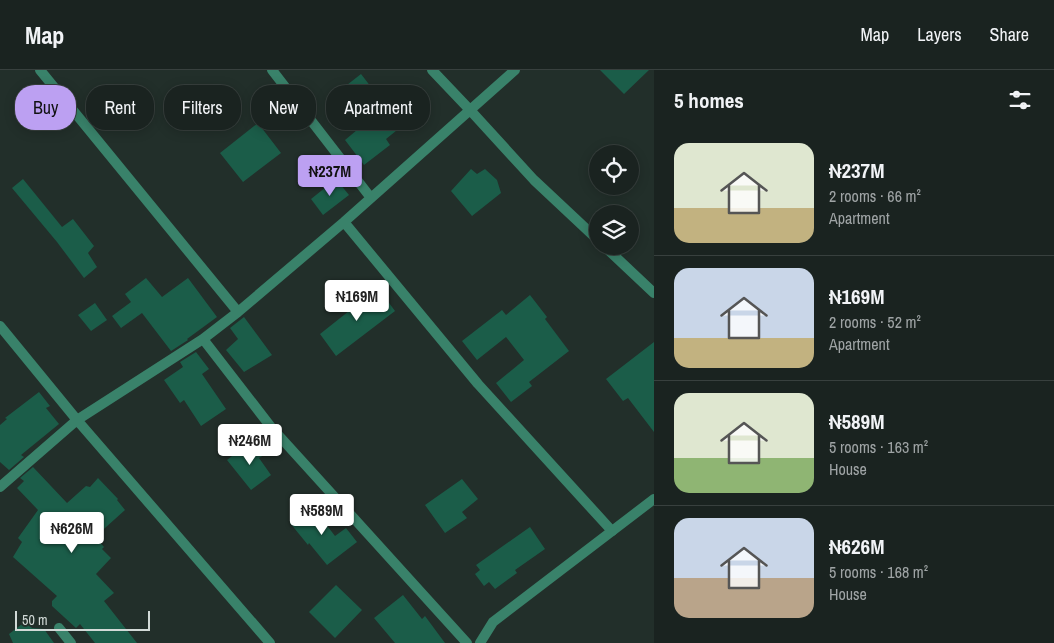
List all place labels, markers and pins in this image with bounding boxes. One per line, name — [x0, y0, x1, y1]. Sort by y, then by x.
pin: ₦237M — [295, 154, 365, 197]
pin: ₦169M — [322, 280, 392, 322]
pin: ₦246M — [215, 424, 285, 466]
pin: ₦589M — [287, 494, 357, 536]
pin: ₦626M — [37, 512, 107, 554]

